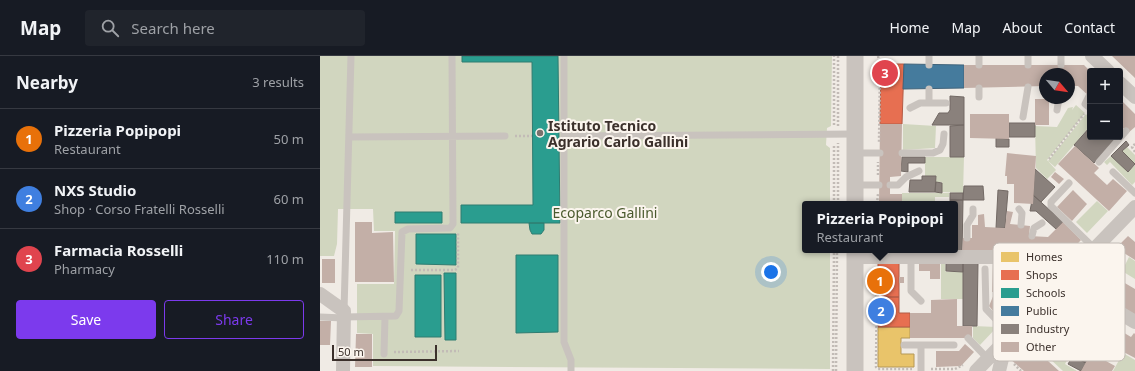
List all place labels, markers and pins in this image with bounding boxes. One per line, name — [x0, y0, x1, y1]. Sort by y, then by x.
pin: 3 — [872, 58, 898, 88]
place label: Istituto Tecnico Agrario Carlo Gallini — [548, 116, 688, 151]
marker: Istituto Tecnico Agrario Carlo Gallini — [535, 128, 545, 138]
pin: 1 — [867, 266, 893, 296]
pin: 2 — [868, 296, 894, 326]

